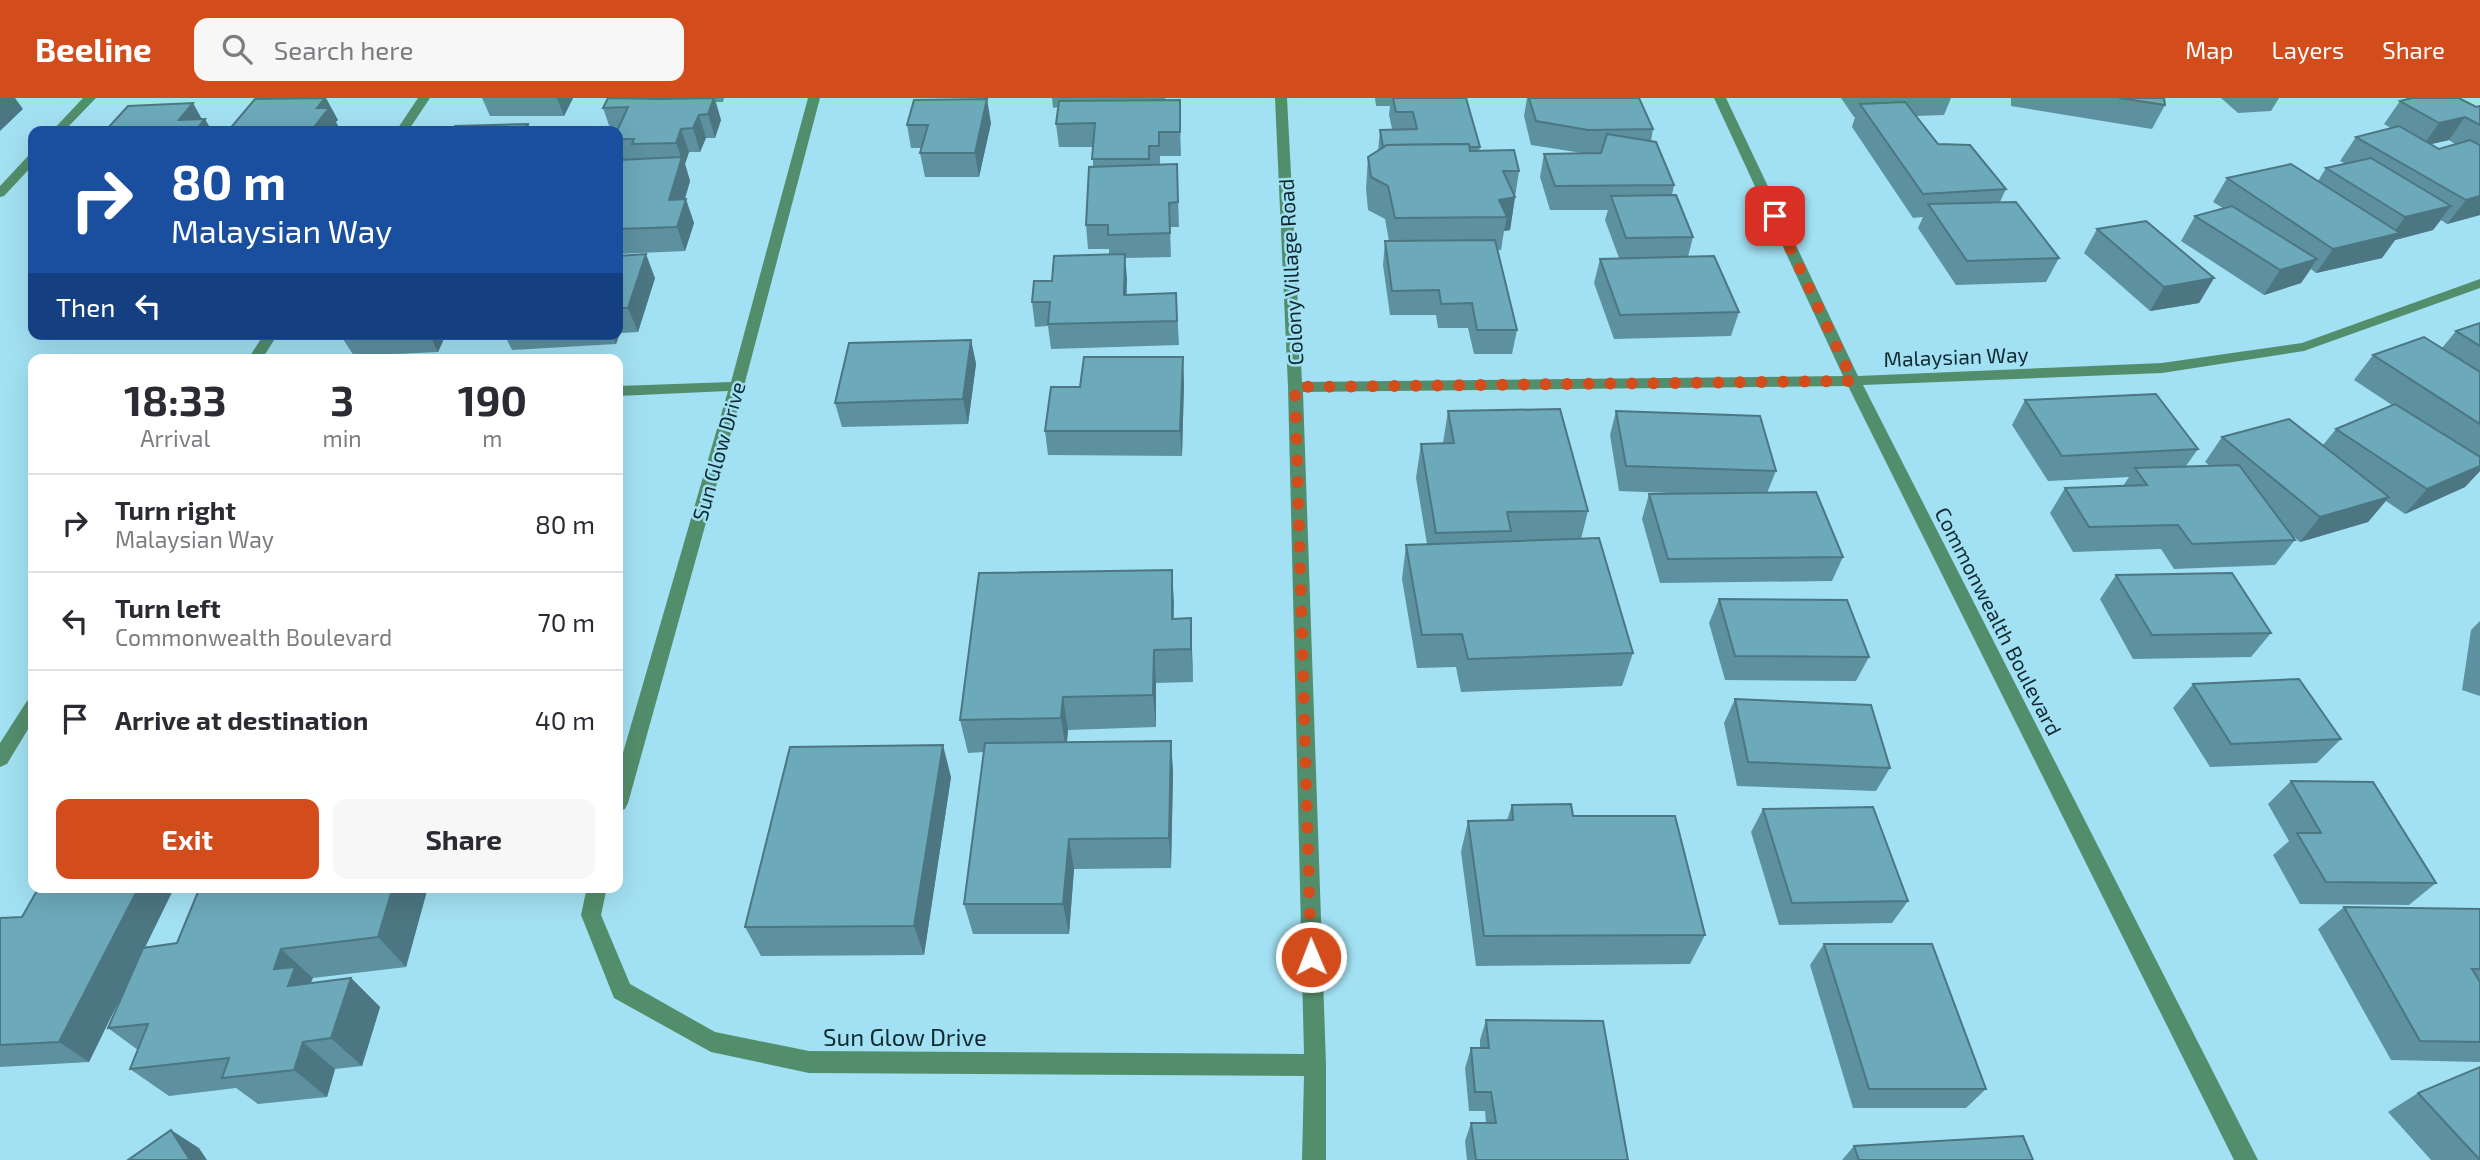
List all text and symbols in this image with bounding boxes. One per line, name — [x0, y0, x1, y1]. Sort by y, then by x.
search box — [194, 18, 684, 81]
text: Beeline — [35, 29, 152, 69]
icon: search — [218, 30, 256, 68]
text: Search here — [274, 34, 413, 65]
text: Map — [2185, 35, 2233, 64]
text: Layers — [2271, 35, 2344, 64]
text: Share — [2382, 35, 2445, 64]
text: 80 m — [171, 151, 286, 210]
icon: right — [56, 154, 147, 245]
street label: Colony Village Road — [1273, 178, 1307, 366]
pin — [1745, 186, 1805, 246]
icon: arrive — [1756, 197, 1794, 235]
text: Malaysian Way — [171, 211, 392, 249]
icon: left — [129, 287, 167, 325]
text: Then — [56, 291, 115, 322]
street label: Malaysian Way — [1883, 341, 2029, 371]
text: 18:33 — [124, 374, 227, 424]
text: 3 — [330, 374, 354, 424]
text: 190 — [458, 374, 527, 424]
street label: Sun Glow Drive — [686, 379, 750, 523]
text: Arrival — [140, 424, 210, 452]
text: min — [323, 424, 362, 452]
text: m — [482, 424, 502, 452]
text: Turn right — [115, 494, 236, 525]
street label: Commonwealth Boulevard — [1930, 503, 2068, 739]
icon: right — [56, 504, 94, 542]
text: 80 m — [535, 508, 595, 539]
text: Malaysian Way — [115, 525, 274, 553]
text: Turn left — [115, 592, 221, 623]
icon: left — [56, 602, 94, 640]
text: 70 m — [537, 606, 595, 637]
text: Commonwealth Boulevard — [115, 623, 392, 651]
icon: arrive — [56, 700, 94, 738]
text: Arrive at destination — [115, 704, 368, 735]
text: 40 m — [535, 704, 595, 735]
button: Exit — [56, 799, 319, 879]
button: Share — [333, 799, 595, 879]
position arrow — [1274, 920, 1348, 994]
street label: Sun Glow Drive — [823, 1022, 987, 1051]

